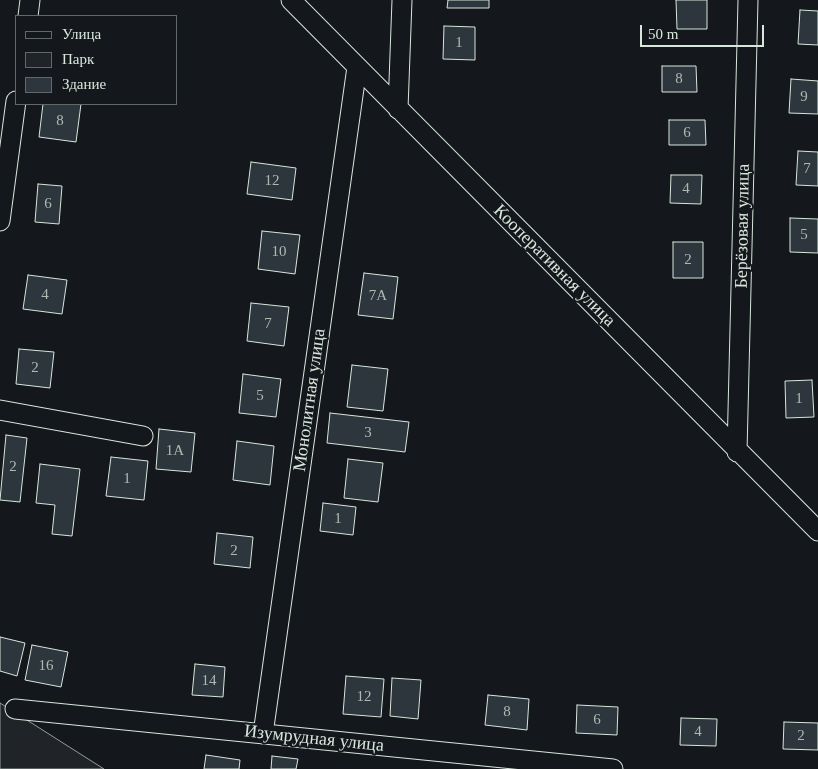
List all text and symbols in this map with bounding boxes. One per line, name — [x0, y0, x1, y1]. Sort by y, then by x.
legend — [15, 15, 178, 105]
scale bar — [643, 15, 767, 47]
text: Улица — [62, 26, 101, 42]
text: 50 m — [648, 26, 678, 42]
house number: 1 — [455, 34, 463, 52]
text: Парк — [62, 51, 94, 67]
house number: 8 — [675, 70, 683, 88]
text: Здание — [62, 76, 106, 92]
house number: 9 — [800, 88, 808, 106]
house number: 8 — [56, 112, 64, 130]
house number: 6 — [683, 124, 691, 142]
house number: 7 — [803, 160, 811, 178]
street label: Берёзовая улица — [731, 163, 755, 289]
house number: 12 — [264, 172, 280, 190]
house number: 4 — [682, 180, 690, 198]
house number: 6 — [44, 195, 52, 213]
street label: Кооперативная улица — [488, 200, 620, 332]
house number: 5 — [800, 226, 808, 244]
house number: 10 — [272, 243, 286, 261]
house number: 2 — [684, 251, 692, 269]
house number: 4 — [41, 286, 49, 304]
house number: 7А — [369, 287, 387, 305]
house number: 7 — [264, 315, 272, 333]
street label: Монолитная улица — [289, 327, 331, 473]
house number: 2 — [31, 359, 39, 377]
house number: 5 — [256, 387, 264, 405]
house number: 1 — [795, 390, 803, 408]
house number: 3 — [364, 424, 372, 442]
house number: 1А — [166, 442, 184, 460]
house number: 2 — [9, 458, 17, 476]
house number: 1 — [123, 470, 131, 488]
house number: 1 — [334, 510, 342, 528]
house number: 2 — [230, 542, 238, 560]
house number: 16 — [38, 657, 54, 675]
house number: 14 — [202, 672, 216, 690]
house number: 12 — [356, 688, 372, 706]
house number: 8 — [503, 703, 511, 721]
house number: 6 — [593, 711, 601, 729]
street label: Изумрудная улица — [243, 721, 385, 757]
house number: 4 — [694, 723, 702, 741]
house number: 2 — [797, 727, 805, 745]

